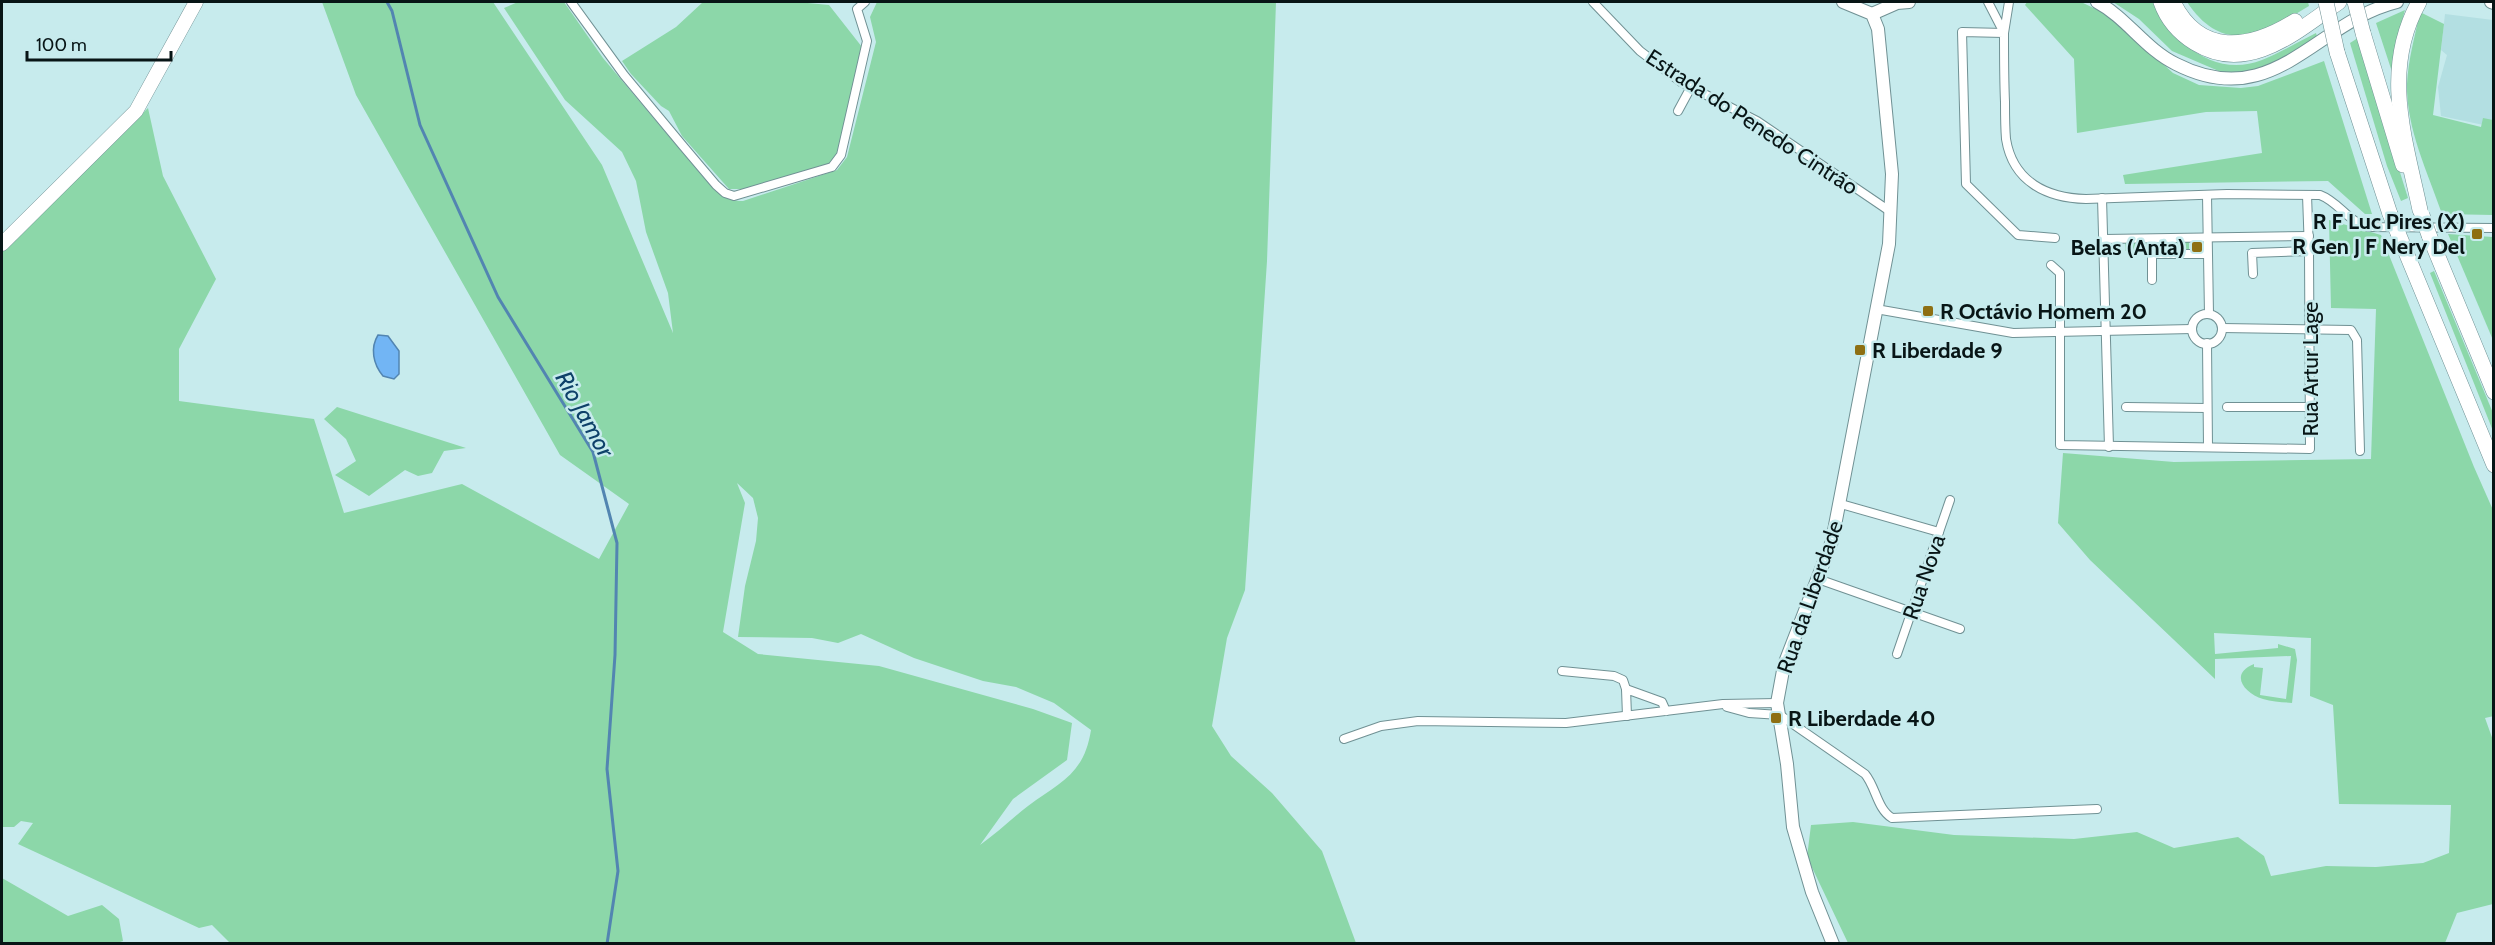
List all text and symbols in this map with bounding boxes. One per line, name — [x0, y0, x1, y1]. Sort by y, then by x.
scale bar — [27, 24, 171, 62]
text: 100 m — [36, 34, 87, 56]
street label: Estrada do Penedo Cintrão — [1641, 43, 1863, 201]
place label: R F Luc Pires (X) R Gen J F Nery Del — [2292, 208, 2465, 260]
marker: R F Luc Pires (X) R Gen J F Nery Del — [2470, 227, 2484, 241]
place label: Belas (Anta) — [2070, 234, 2185, 261]
marker: Belas (Anta) — [2190, 240, 2204, 254]
place label: R Octávio Homem 20 — [1940, 298, 2147, 325]
street label: Rua Artur Lage — [2297, 301, 2324, 437]
marker: R Octávio Homem 20 — [1921, 304, 1935, 318]
place label: R Liberdade 9 — [1872, 337, 2003, 364]
marker: R Liberdade 9 — [1853, 343, 1867, 357]
water label: Rio Jamor — [550, 366, 621, 463]
street label: Rua da Liberdade — [1771, 517, 1849, 677]
street label: Rua Nova — [1897, 530, 1951, 623]
place label: R Liberdade 40 — [1788, 705, 1936, 732]
marker: R Liberdade 40 — [1769, 711, 1783, 725]

